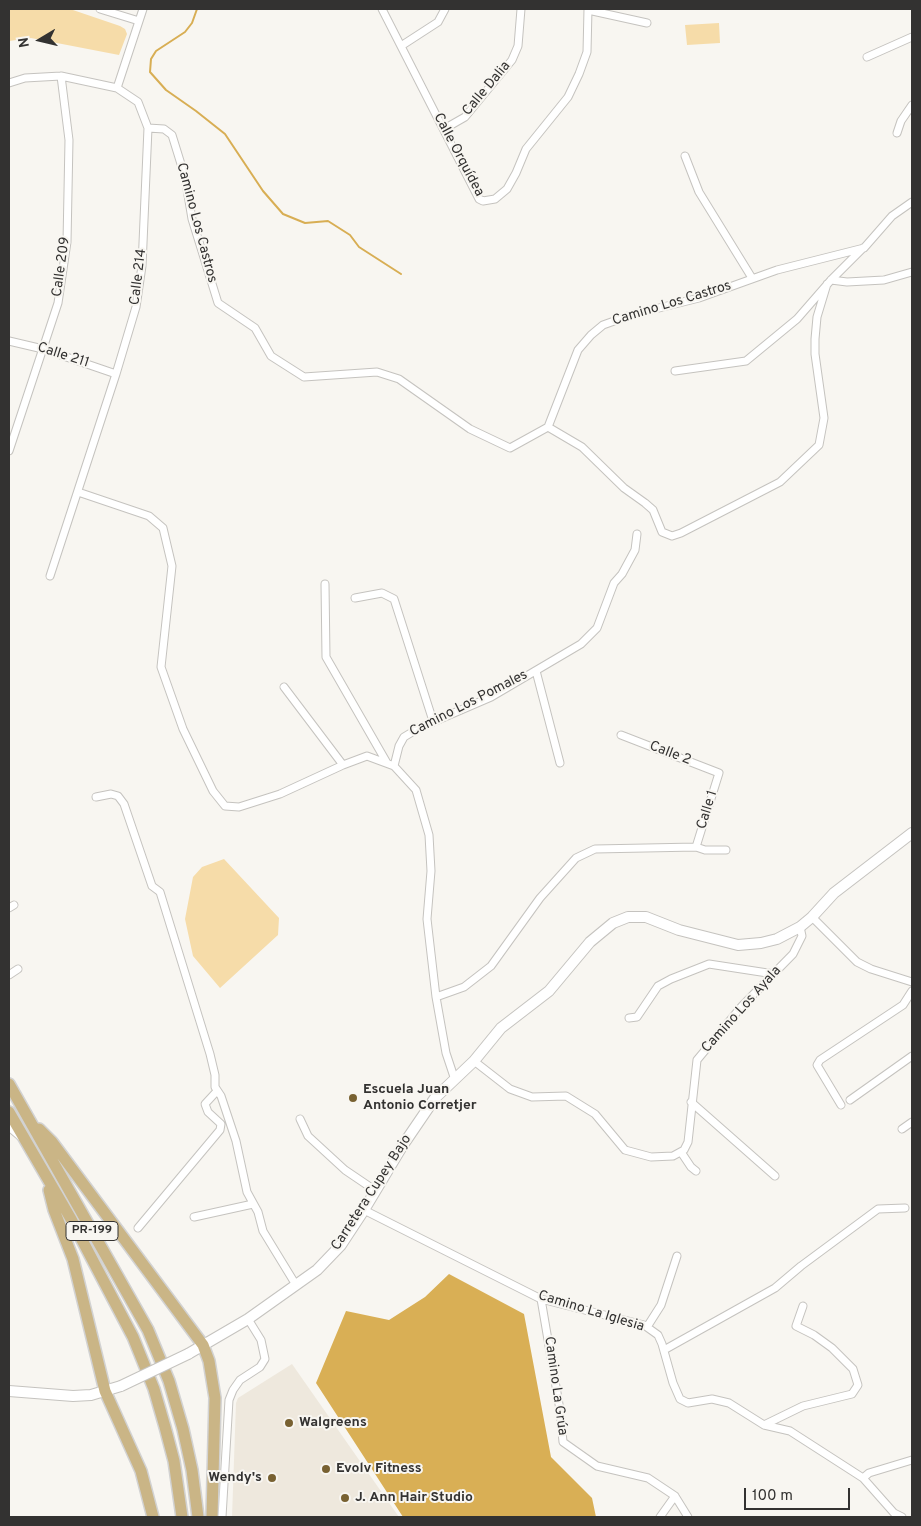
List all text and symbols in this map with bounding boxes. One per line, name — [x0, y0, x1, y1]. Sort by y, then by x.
north arrow — [15, 15, 65, 65]
text: N — [16, 36, 34, 49]
street label: Calle Dalia — [459, 58, 515, 120]
street label: Calle Orquídea — [429, 110, 487, 200]
street label: Camino Los Castros — [172, 161, 220, 285]
street label: Calle 209 — [49, 236, 75, 298]
street label: Calle 214 — [127, 248, 151, 306]
street label: Camino Los Castros — [611, 278, 733, 330]
street label: Calle 211 — [35, 340, 91, 372]
street label: Camino Los Pomales — [407, 667, 531, 741]
street label: Calle 2 — [647, 738, 693, 770]
street label: Calle 1 — [694, 789, 722, 831]
street label: Camino Los Ayala — [699, 963, 785, 1057]
place label: Escuela Juan Antonio Corretjer — [363, 1082, 477, 1114]
marker: Escuela Juan Antonio Corretjer — [347, 1092, 359, 1104]
street label: Carretera Cupey Bajo — [328, 1132, 416, 1254]
road number: PR-199 — [66, 1222, 118, 1240]
street label: Camino La Iglesia — [536, 1288, 646, 1336]
street label: Camino La Grúa — [540, 1335, 570, 1437]
place label: Walgreens — [299, 1415, 367, 1431]
marker: Walgreens — [283, 1417, 295, 1429]
place label: Evolv Fitness — [336, 1461, 422, 1477]
marker: Evolv Fitness — [320, 1463, 332, 1475]
place label: Wendy's — [208, 1470, 262, 1486]
marker: Wendy's — [266, 1472, 278, 1484]
scale bar — [746, 1478, 852, 1510]
text: 100 m — [752, 1487, 793, 1506]
place label: J. Ann Hair Studio — [355, 1490, 473, 1506]
marker: J. Ann Hair Studio — [339, 1492, 351, 1504]

